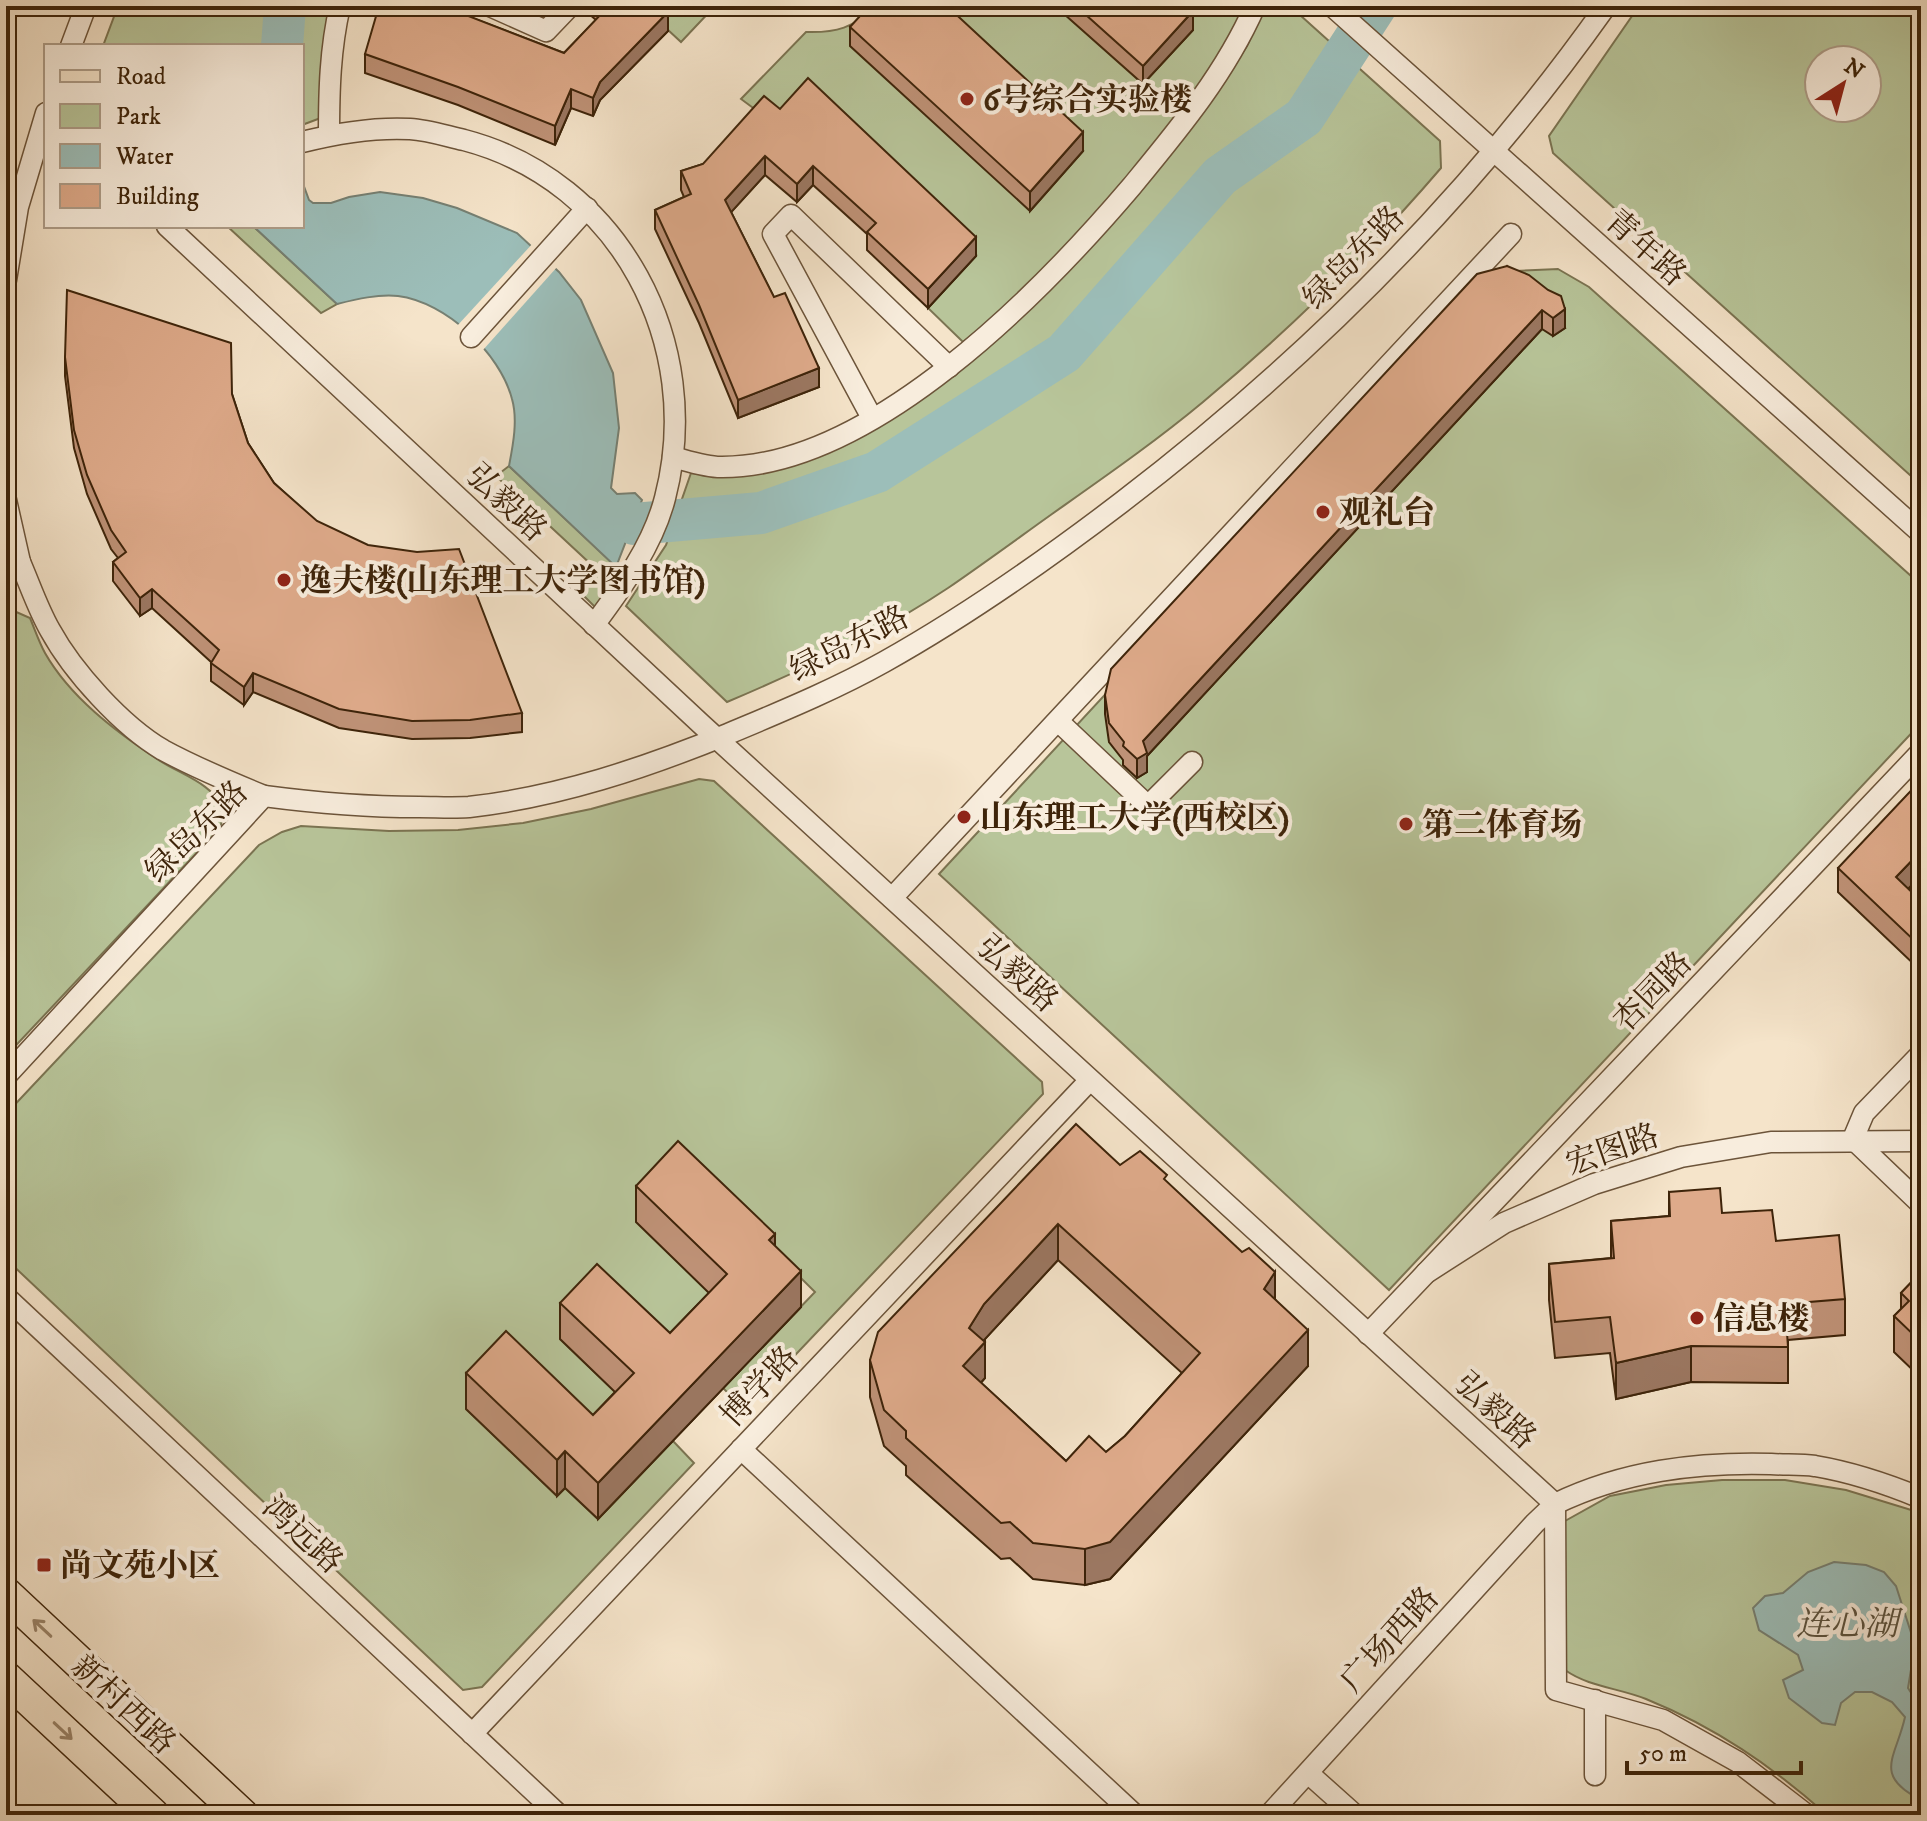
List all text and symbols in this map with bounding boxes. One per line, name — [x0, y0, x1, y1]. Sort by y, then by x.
legend — [44, 44, 304, 228]
north arrow — [1803, 44, 1883, 124]
text: N — [1839, 53, 1869, 85]
text: Road — [116, 62, 166, 92]
place label: 6号综合实验楼 — [983, 81, 1192, 121]
marker: 6号综合实验楼 — [958, 90, 976, 108]
text: Park — [116, 102, 161, 132]
text: Water — [115, 142, 173, 172]
text: Building — [116, 182, 199, 212]
street label: 绿岛东路 — [1296, 198, 1413, 318]
street label: 青年路 — [1596, 201, 1694, 295]
street label: 弘毅路 — [457, 456, 554, 551]
place label: 观礼台 — [1339, 494, 1435, 534]
marker: 观礼台 — [1314, 503, 1332, 521]
place label: 逸夫楼(山东理工大学图书馆) — [300, 562, 705, 602]
marker: 逸夫楼(山东理工大学图书馆) — [275, 571, 293, 589]
street label: 绿岛东路 — [784, 598, 916, 692]
street label: 绿岛东路 — [138, 773, 257, 892]
place label: 山东理工大学(西校区) — [980, 799, 1289, 839]
place label: 第二体育场 — [1422, 806, 1582, 846]
marker: 山东理工大学(西校区) — [955, 808, 973, 826]
marker: 第二体育场 — [1397, 815, 1415, 833]
street label: 弘毅路 — [968, 927, 1066, 1021]
street label: 杏园路 — [1606, 944, 1701, 1041]
street label: 宏图路 — [1561, 1116, 1665, 1185]
place label: 信息楼 — [1713, 1300, 1809, 1340]
marker: 信息楼 — [1688, 1309, 1706, 1327]
street label: 博学路 — [713, 1339, 808, 1436]
street label: 弘毅路 — [1446, 1364, 1544, 1458]
street label: 鸿远路 — [253, 1488, 350, 1583]
place label: 尚文苑小区 — [60, 1547, 220, 1587]
marker: 尚文苑小区 — [35, 1556, 53, 1574]
street label: 广场西路 — [1333, 1579, 1448, 1701]
water label: 连心湖 — [1796, 1604, 1904, 1646]
one-way arrow — [32, 1618, 52, 1637]
street label: 新村西路 — [62, 1647, 183, 1764]
one-way arrow — [53, 1722, 73, 1741]
scale bar — [1627, 1725, 1801, 1775]
text: 50 m — [1639, 1739, 1687, 1769]

